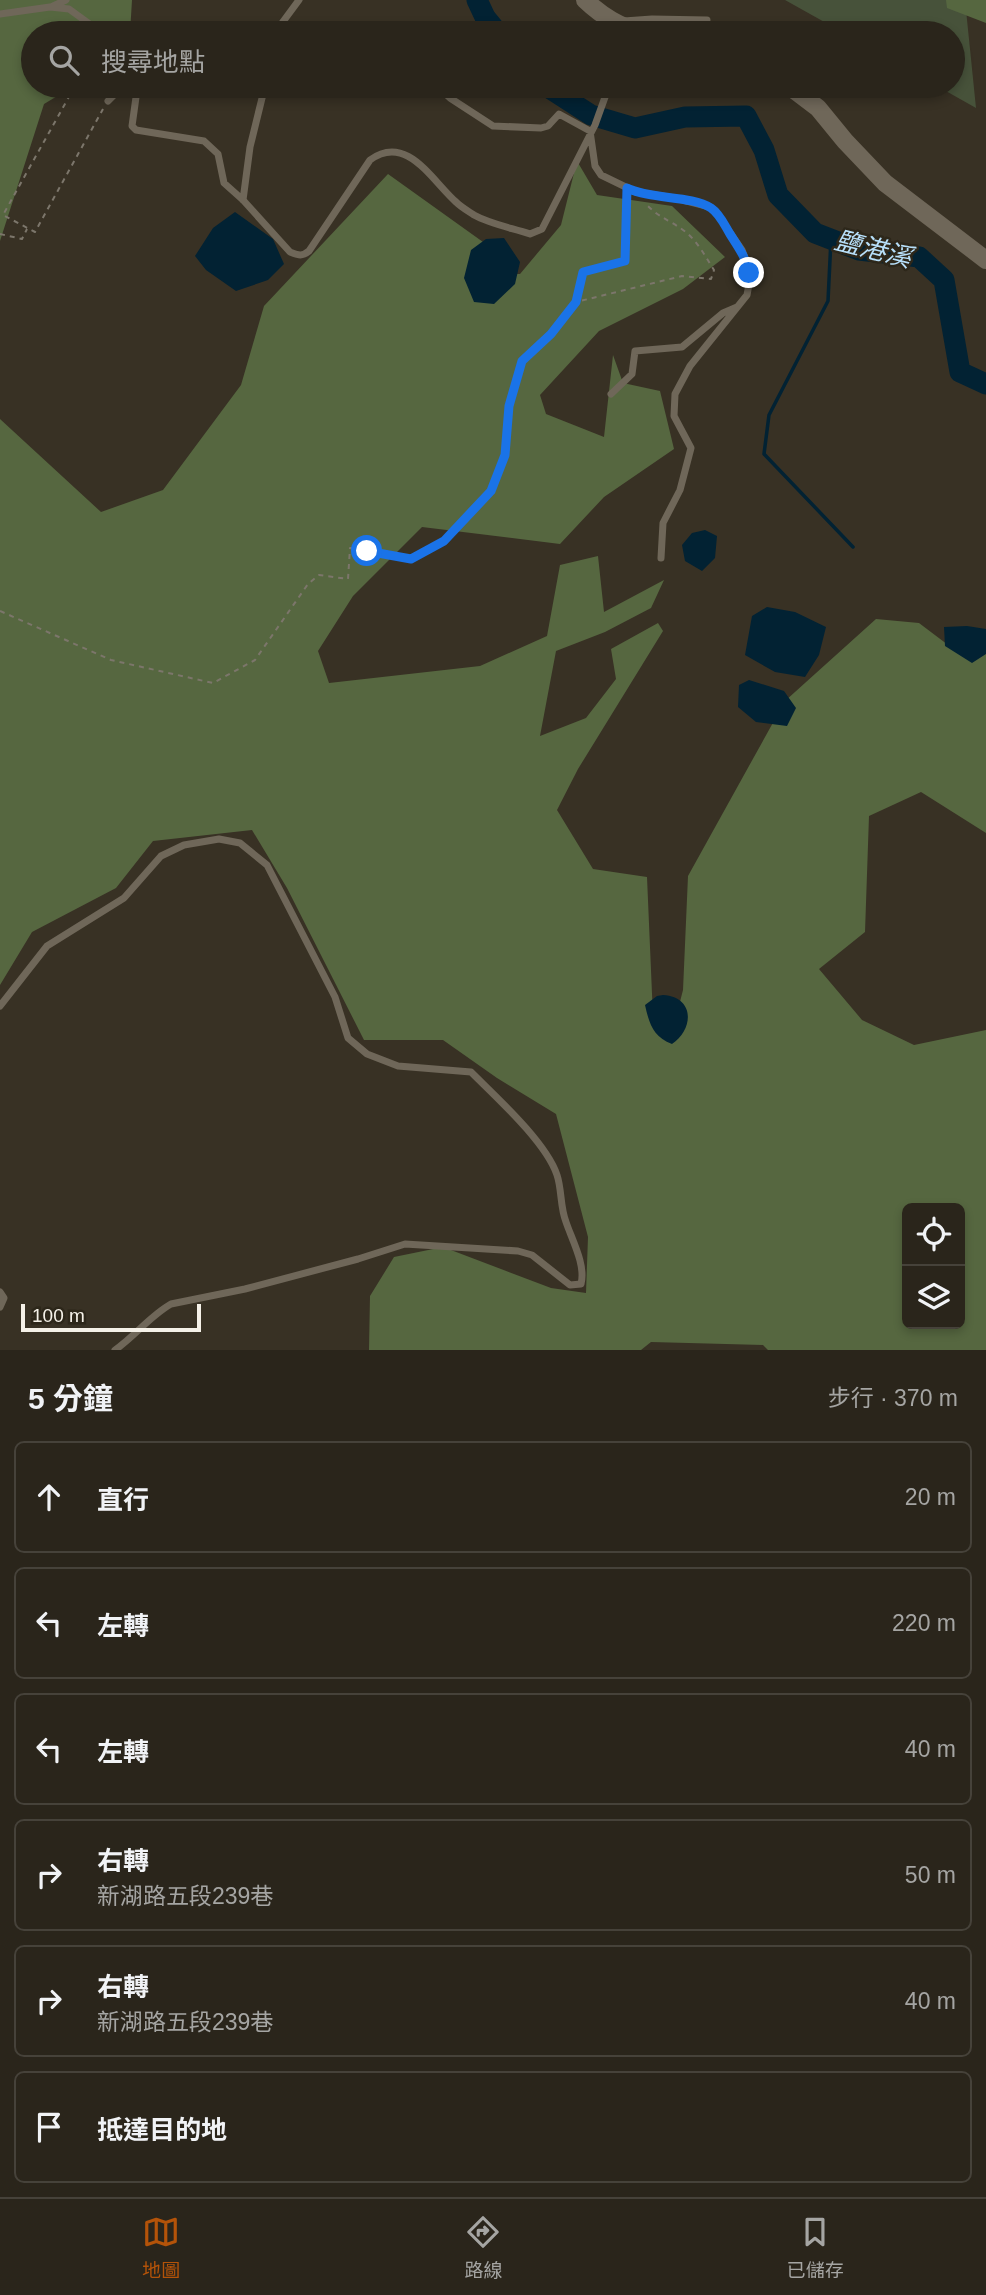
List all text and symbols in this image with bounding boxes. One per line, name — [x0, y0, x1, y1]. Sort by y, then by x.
search box — [21, 21, 965, 98]
icon: search — [45, 41, 83, 79]
text: 搜尋地點 — [101, 47, 205, 77]
water label: 鹽港溪 — [832, 225, 918, 274]
route end — [733, 257, 764, 288]
route start — [351, 535, 382, 566]
map controls — [902, 1203, 965, 1329]
button: locate — [902, 1203, 965, 1266]
button: layers — [902, 1266, 965, 1329]
scale bar — [21, 1301, 201, 1333]
text: 100 m — [32, 1305, 85, 1326]
text: 5 分鐘 — [28, 1382, 113, 1415]
text: 步行 · 370 m — [828, 1385, 958, 1411]
icon: ahead — [30, 1478, 68, 1516]
text: 20 m — [905, 1484, 956, 1510]
text: 直行 — [97, 1485, 149, 1515]
icon: left — [30, 1604, 68, 1642]
text: 220 m — [892, 1610, 956, 1636]
text: 左轉 — [97, 1611, 149, 1641]
icon: left — [30, 1730, 68, 1768]
text: 40 m — [905, 1736, 956, 1762]
text: 左轉 — [97, 1737, 149, 1767]
text: 右轉 — [97, 1846, 149, 1876]
icon: right — [30, 1856, 68, 1894]
text: 50 m — [905, 1862, 956, 1888]
text: 新湖路五段239巷 — [97, 1883, 273, 1909]
text: 右轉 — [97, 1972, 149, 2002]
icon: right — [30, 1982, 68, 2020]
text: 40 m — [905, 1988, 956, 2014]
text: 新湖路五段239巷 — [97, 2009, 273, 2035]
icon: arrive — [30, 2108, 68, 2146]
text: 抵達目的地 — [97, 2115, 227, 2145]
tab: 地圖 — [142, 2213, 180, 2282]
tab: 路線 — [464, 2213, 503, 2282]
tab: 已儲存 — [787, 2213, 844, 2282]

